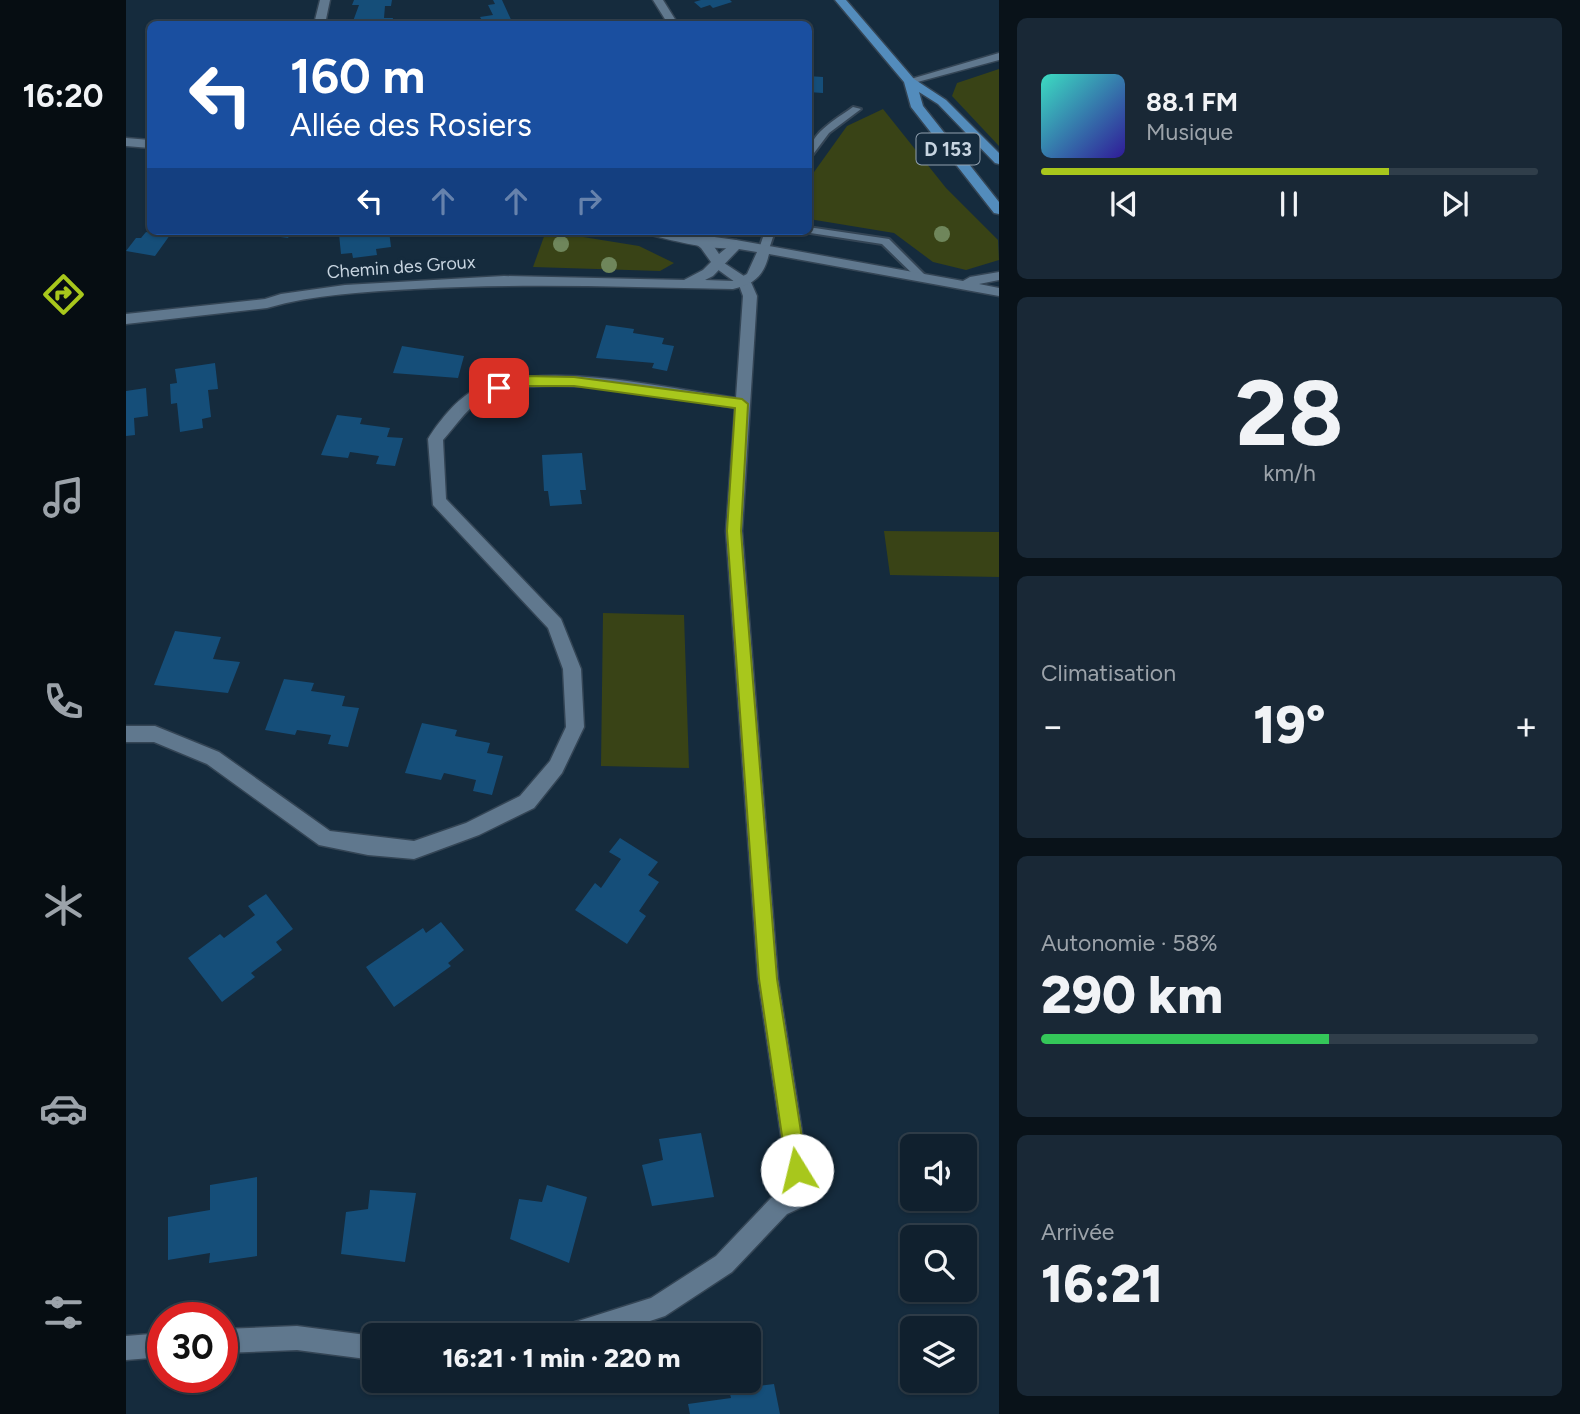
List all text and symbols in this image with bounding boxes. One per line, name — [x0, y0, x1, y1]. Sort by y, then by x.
text: 160 m — [290, 46, 425, 105]
icon: left — [175, 49, 266, 140]
text: 16:20 — [23, 77, 103, 115]
text: 88.1 FM — [1146, 86, 1238, 118]
text: Allée des Rosiers — [290, 106, 532, 144]
text: Musique — [1146, 118, 1233, 146]
road number: D 153 — [916, 134, 980, 164]
icon: left — [351, 182, 389, 220]
icon: ahead — [424, 182, 462, 220]
icon: ahead — [497, 182, 535, 220]
icon: right — [570, 182, 608, 220]
icon: previous — [1105, 185, 1143, 223]
icon: pause — [1270, 185, 1308, 223]
icon: next — [1436, 185, 1474, 223]
street label: Chemin des Groux — [326, 251, 476, 283]
icon: directions — [39, 270, 88, 319]
pin — [469, 358, 529, 418]
text: 28 — [1235, 359, 1344, 468]
icon: arrive — [480, 369, 518, 407]
text: km/h — [1263, 459, 1316, 487]
icon: music — [39, 473, 88, 522]
text: Climatisation — [1041, 659, 1176, 687]
icon: phone — [39, 677, 88, 726]
text: 19° — [1253, 694, 1326, 756]
text: − — [1041, 703, 1065, 749]
text: + — [1514, 703, 1538, 749]
icon: climate — [39, 881, 88, 930]
text: Autonomie · 58% — [1041, 929, 1218, 957]
text: 290 km — [1041, 964, 1223, 1026]
icon: car — [39, 1084, 88, 1133]
position arrow — [760, 1133, 834, 1207]
map controls — [900, 1134, 977, 1393]
button: sound — [900, 1134, 977, 1211]
text: Arrivée — [1041, 1218, 1114, 1246]
button: search — [900, 1225, 977, 1302]
text: 16:21 — [1041, 1253, 1163, 1315]
icon: filters — [39, 1288, 88, 1337]
speed limit sign: 30 — [147, 1302, 238, 1393]
button: layers — [900, 1316, 977, 1393]
text: 16:21 · 1 min · 220 m — [443, 1342, 680, 1374]

